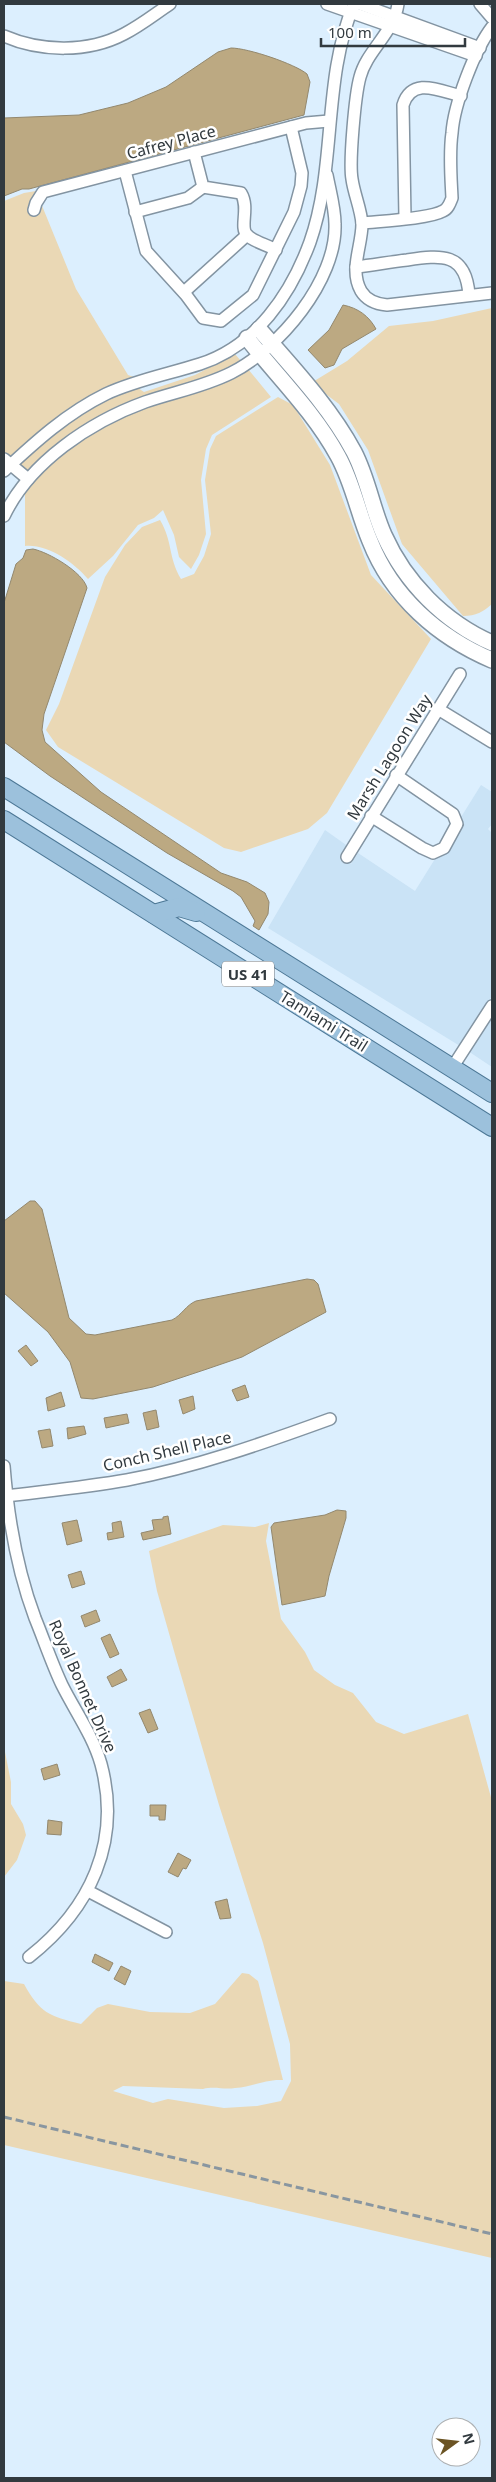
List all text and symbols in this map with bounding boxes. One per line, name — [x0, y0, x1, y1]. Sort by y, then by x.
scale bar — [321, 15, 465, 47]
text: 100 m — [328, 22, 372, 42]
street label: Cafrey Place — [124, 120, 218, 164]
street label: Marsh Lagoon Way — [341, 689, 437, 824]
road number: US 41 — [222, 962, 274, 986]
street label: Tamiami Trail — [276, 985, 372, 1057]
street label: Conch Shell Place — [101, 1426, 233, 1476]
street label: Royal Bonnet Drive — [44, 1616, 122, 1756]
north arrow — [431, 2417, 481, 2467]
text: N — [458, 2431, 480, 2446]

